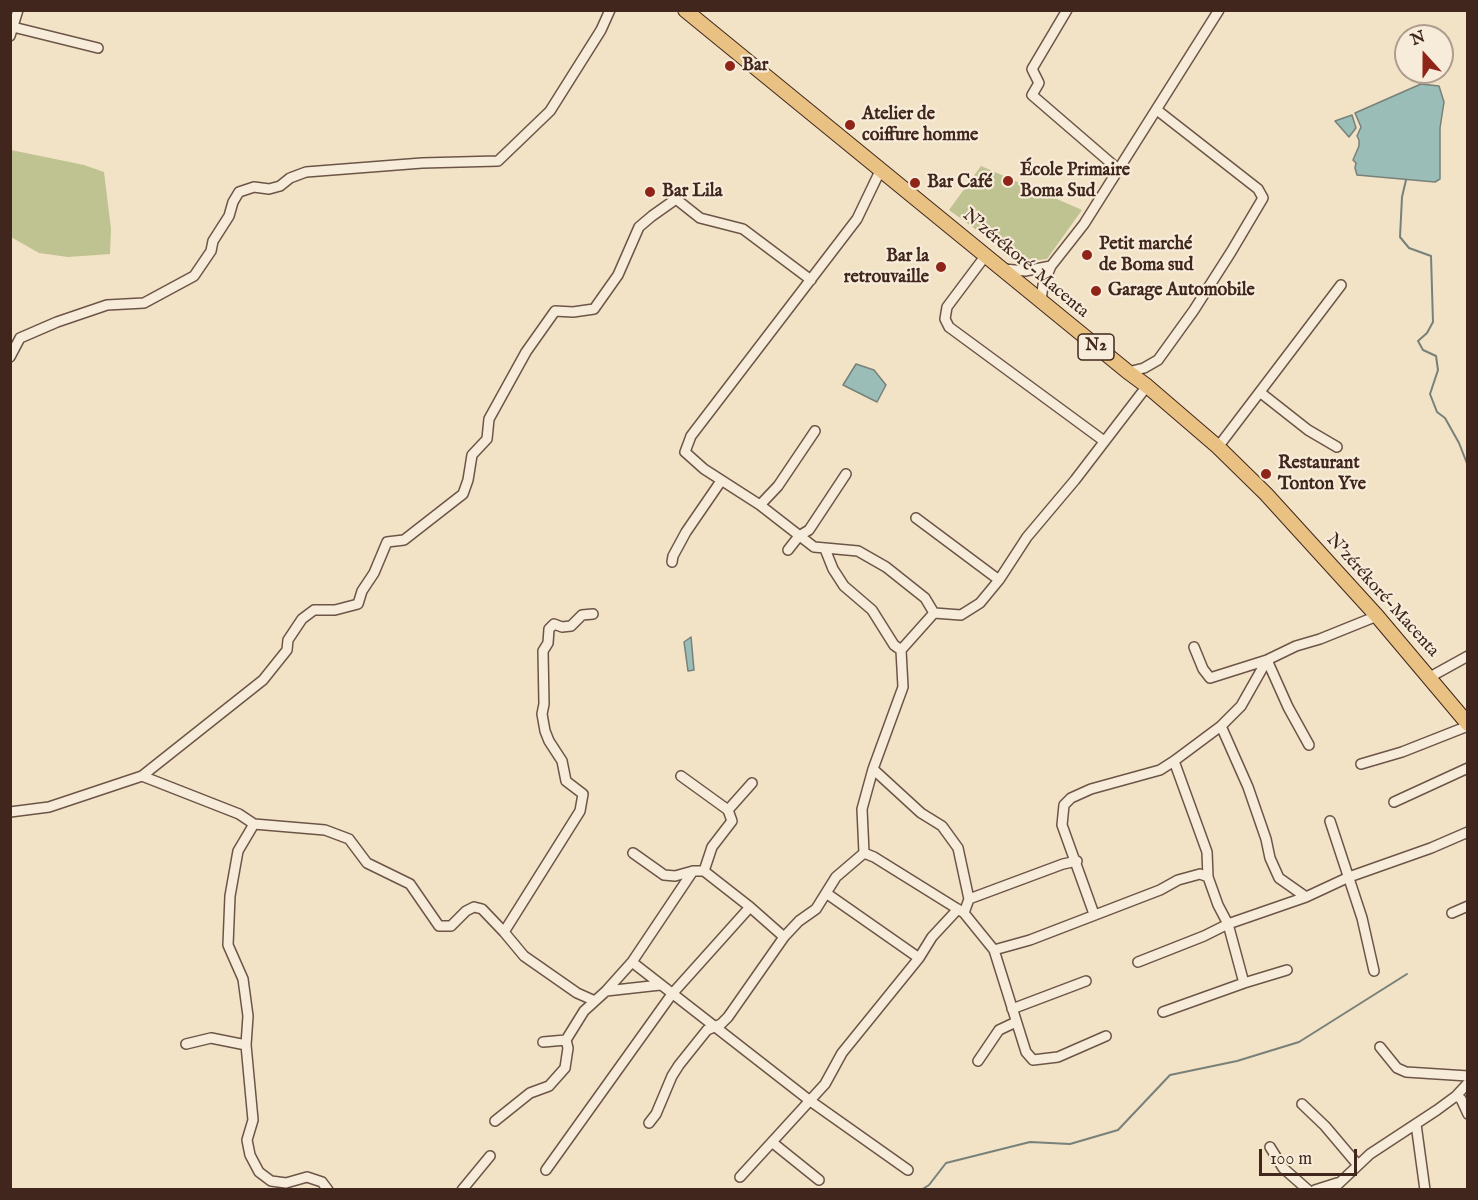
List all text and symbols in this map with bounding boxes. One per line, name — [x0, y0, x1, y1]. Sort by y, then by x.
north arrow — [1394, 24, 1454, 84]
text: N — [1408, 27, 1428, 51]
place label: Bar — [742, 55, 768, 77]
marker: Bar — [723, 59, 737, 73]
place label: Atelier de coiffure homme — [862, 104, 978, 146]
marker: Atelier de coiffure homme — [843, 118, 857, 132]
place label: École Primaire Boma Sud — [1020, 160, 1130, 202]
place label: Bar Café — [927, 172, 993, 194]
marker: École Primaire Boma Sud — [1001, 174, 1015, 188]
marker: Bar Café — [908, 176, 922, 190]
place label: Bar Lila — [662, 181, 723, 203]
marker: Bar Lila — [643, 185, 657, 199]
street label: N'zérékoré-Macenta — [957, 205, 1093, 323]
place label: Petit marché de Boma sud — [1099, 234, 1193, 276]
place label: Bar la retrouvaille — [844, 246, 929, 288]
marker: Petit marché de Boma sud — [1080, 248, 1094, 262]
marker: Bar la retrouvaille — [934, 260, 948, 274]
place label: Garage Automobile — [1108, 280, 1255, 302]
marker: Garage Automobile — [1089, 284, 1103, 298]
road number: N2 — [1078, 334, 1114, 360]
place label: Restaurant Tonton Yve — [1278, 453, 1366, 496]
marker: Restaurant Tonton Yve — [1259, 467, 1273, 481]
street label: N'zérékoré-Macenta — [1321, 530, 1443, 662]
scale bar — [1262, 1137, 1360, 1175]
text: 100 m — [1270, 1148, 1312, 1171]

